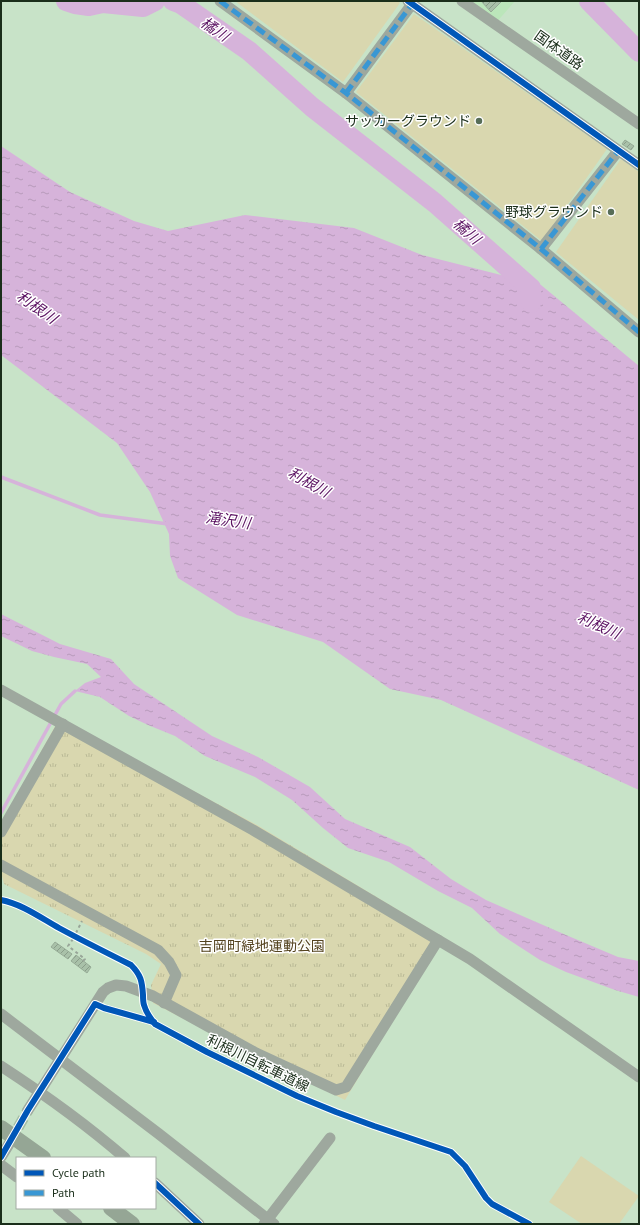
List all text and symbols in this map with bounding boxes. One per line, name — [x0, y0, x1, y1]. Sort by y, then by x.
water label: 橘川 — [197, 13, 234, 46]
street label: 国体道路 — [531, 27, 587, 73]
place label: サッカーグラウンド — [345, 112, 471, 130]
marker: サッカーグラウンド — [474, 116, 484, 126]
place label: 野球グラウンド — [505, 203, 603, 221]
marker: 野球グラウンド — [606, 207, 616, 217]
water label: 橘川 — [449, 214, 486, 249]
water label: 利根川 — [13, 286, 63, 329]
water label: 利根川 — [285, 463, 335, 502]
water label: 滝沢川 — [204, 507, 254, 533]
water label: 利根川 — [575, 607, 625, 644]
park label: 吉岡町緑地運動公園 — [199, 937, 325, 955]
street label: 利根川自転車道線 — [204, 1030, 312, 1096]
legend — [16, 1157, 156, 1209]
text: Cycle path — [52, 1165, 105, 1180]
text: Path — [52, 1185, 75, 1200]

